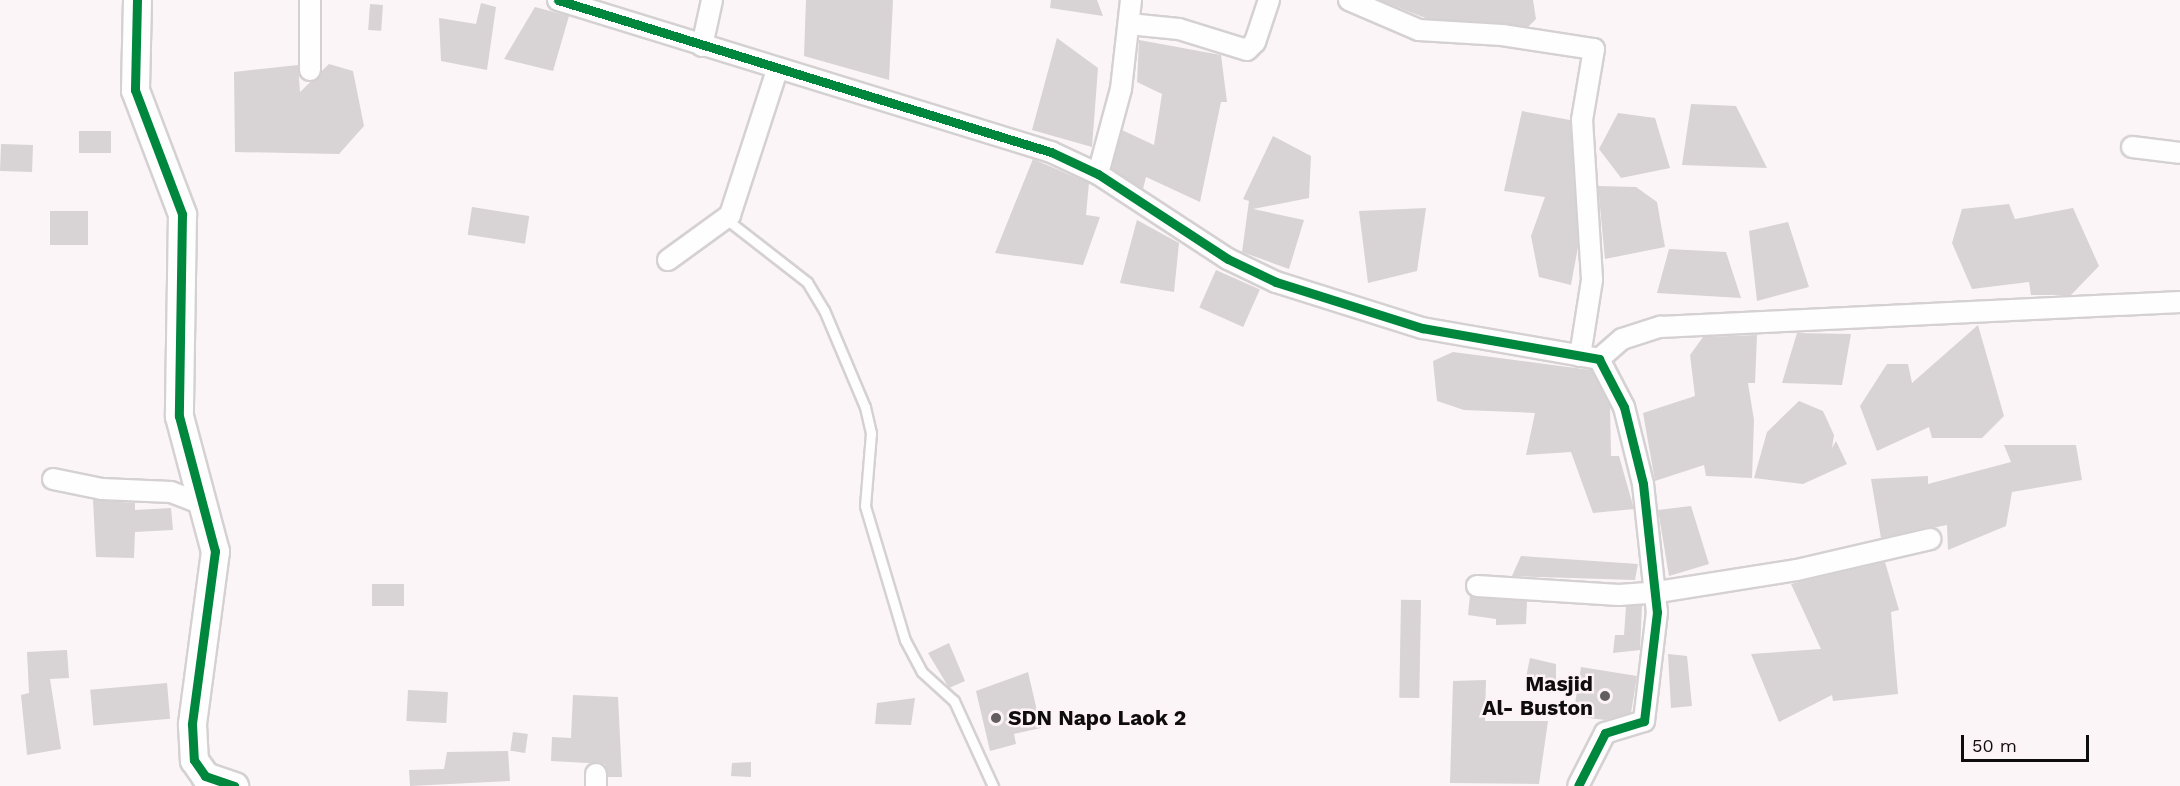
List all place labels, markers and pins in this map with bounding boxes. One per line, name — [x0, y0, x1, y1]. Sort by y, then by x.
place label: Masjid Al- Buston — [1482, 671, 1593, 721]
marker: Masjid Al- Buston — [1598, 689, 1612, 703]
place label: SDN Napo Laok 2 — [1008, 705, 1186, 731]
marker: SDN Napo Laok 2 — [989, 711, 1003, 725]

